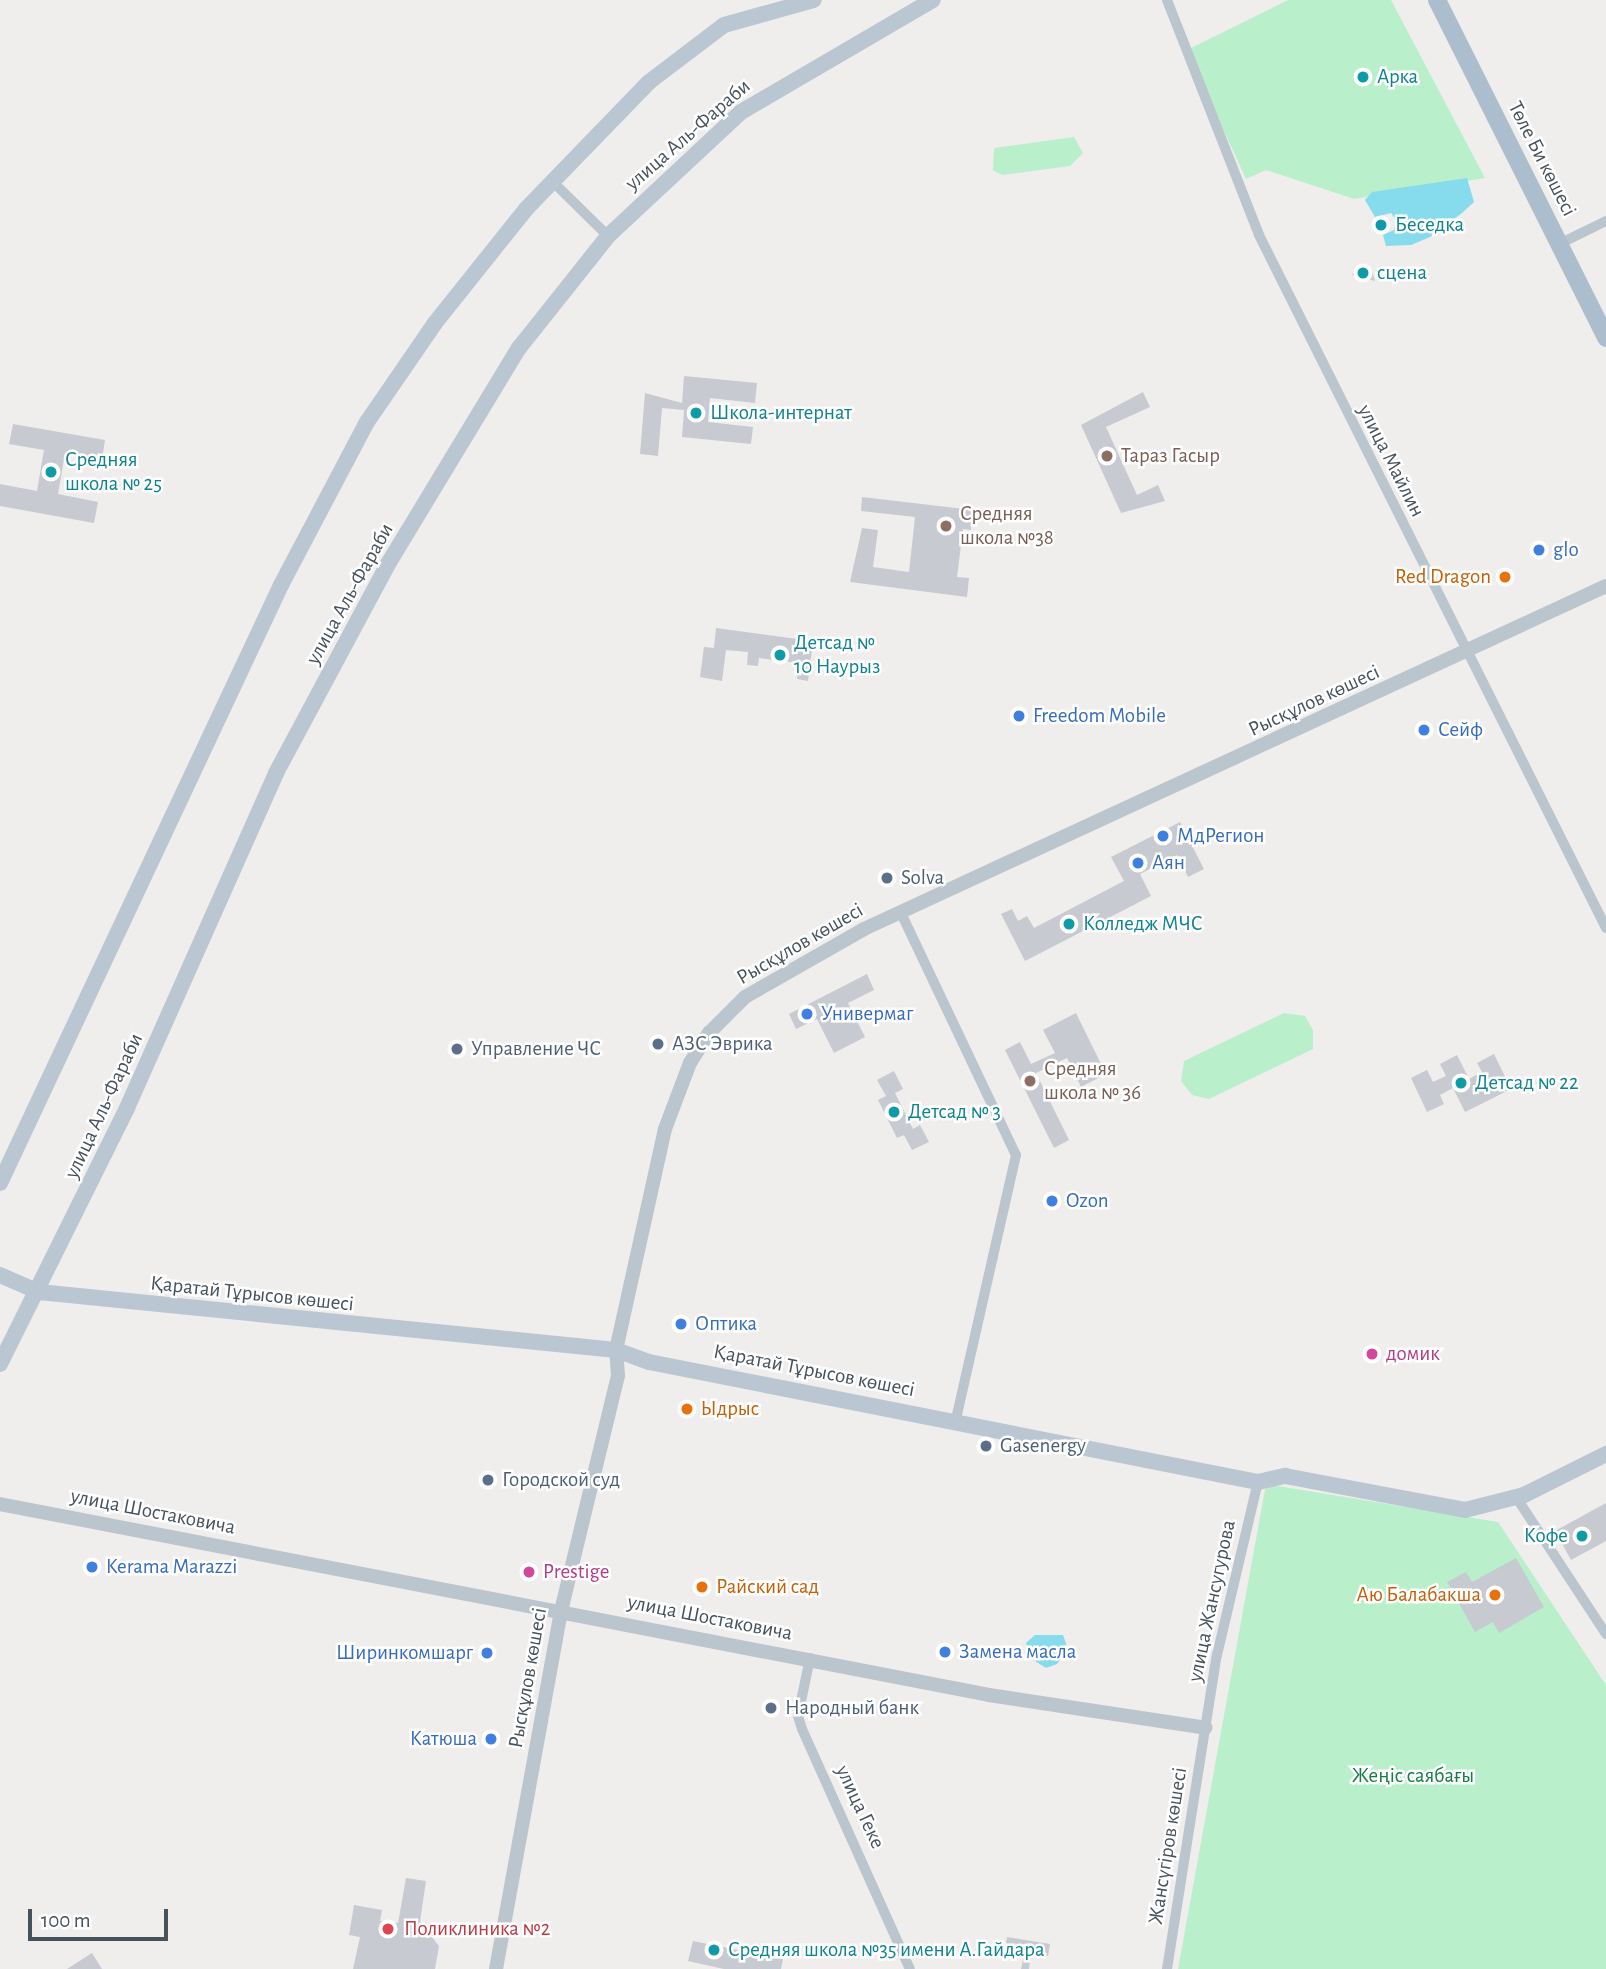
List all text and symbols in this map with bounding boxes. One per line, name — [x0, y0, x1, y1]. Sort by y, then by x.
place label: Арка — [1377, 64, 1418, 90]
marker: Арка — [1355, 69, 1371, 85]
street label: улица Аль-Фараби — [620, 74, 756, 196]
street label: Төле Би көшесі — [1502, 97, 1582, 221]
place label: Беседка — [1395, 212, 1464, 238]
marker: Беседка — [1373, 217, 1389, 233]
place label: сцена — [1377, 260, 1427, 286]
marker: сцена — [1355, 265, 1371, 281]
place label: Школа-интернат — [710, 400, 852, 426]
street label: улица Майлин — [1352, 401, 1430, 521]
marker: Школа-интернат — [688, 405, 704, 421]
place label: Тараз Гасыр — [1121, 443, 1220, 469]
place label: Средняя школа № 25 — [65, 447, 162, 497]
marker: Тараз Гасыр — [1099, 448, 1115, 464]
marker: Средняя школа № 25 — [43, 464, 59, 480]
place label: Средняя школа №38 — [960, 501, 1054, 551]
marker: Средняя школа №38 — [938, 518, 954, 534]
street label: улица Аль-Фараби — [301, 519, 399, 669]
place label: glo — [1553, 537, 1579, 563]
marker: glo — [1531, 542, 1547, 558]
place label: Red Dragon — [1395, 564, 1491, 590]
marker: Red Dragon — [1497, 569, 1513, 585]
place label: Детсад № 10 Наурыз — [794, 630, 880, 680]
marker: Детсад № 10 Наурыз — [772, 647, 788, 663]
street label: Рысқұлов көшесі — [1244, 660, 1384, 742]
place label: Freedom Mobile — [1033, 703, 1166, 729]
marker: Freedom Mobile — [1011, 708, 1027, 724]
place label: Сейф — [1438, 717, 1483, 743]
marker: Сейф — [1416, 722, 1432, 738]
place label: МдРегион — [1177, 823, 1264, 849]
marker: МдРегион — [1155, 828, 1171, 844]
place label: Аян — [1152, 850, 1185, 876]
marker: Аян — [1130, 855, 1146, 871]
place label: Solva — [901, 865, 944, 891]
marker: Solva — [879, 870, 895, 886]
street label: Рысқұлов көшесі — [732, 898, 868, 990]
place label: Колледж МЧС — [1083, 911, 1203, 937]
marker: Колледж МЧС — [1061, 916, 1077, 932]
place label: Универмаг — [821, 1001, 913, 1027]
marker: Универмаг — [799, 1006, 815, 1022]
street label: улица Аль-Фараби — [59, 1029, 149, 1183]
place label: АЗС Эврика — [672, 1031, 773, 1057]
place label: Управление ЧС — [471, 1036, 601, 1062]
marker: АЗС Эврика — [650, 1036, 666, 1052]
marker: Управление ЧС — [449, 1041, 465, 1057]
place label: Средняя школа № 36 — [1044, 1056, 1141, 1106]
place label: Детсад № 22 — [1475, 1070, 1578, 1096]
marker: Средняя школа № 36 — [1022, 1073, 1038, 1089]
marker: Детсад № 22 — [1453, 1075, 1469, 1091]
place label: Детсад № 3 — [908, 1099, 1001, 1125]
marker: Детсад № 3 — [886, 1104, 902, 1120]
place label: Ozon — [1066, 1188, 1109, 1214]
marker: Ozon — [1044, 1193, 1060, 1209]
street label: Қаратай Тұрысов көшесі — [149, 1271, 355, 1317]
place label: Оптика — [695, 1311, 757, 1337]
marker: Оптика — [673, 1316, 689, 1332]
street label: Қаратай Тұрысов көшесі — [711, 1339, 917, 1403]
place label: домик — [1386, 1341, 1440, 1367]
marker: домик — [1364, 1346, 1380, 1362]
place label: Ыдрыс — [701, 1396, 759, 1422]
marker: Ыдрыс — [679, 1401, 695, 1417]
place label: Gasenergy — [1000, 1433, 1086, 1459]
marker: Gasenergy — [978, 1438, 994, 1454]
place label: Городской суд — [502, 1467, 620, 1493]
marker: Городской суд — [480, 1472, 496, 1488]
street label: улица Шостаковича — [68, 1484, 238, 1540]
street label: улица Жансугурова — [1183, 1518, 1241, 1684]
place label: Кофе — [1524, 1523, 1568, 1549]
marker: Кофе — [1574, 1528, 1590, 1544]
place label: Kerama Marazzi — [106, 1554, 237, 1580]
marker: Kerama Marazzi — [84, 1559, 100, 1575]
place label: Prestige — [543, 1559, 610, 1585]
marker: Prestige — [521, 1564, 537, 1580]
place label: Райский сад — [716, 1574, 819, 1600]
marker: Райский сад — [694, 1579, 710, 1595]
place label: Аю Балабакша — [1357, 1582, 1481, 1608]
marker: Аю Балабакша — [1487, 1587, 1503, 1603]
street label: улица Шостаковича — [625, 1590, 795, 1646]
street label: Рысқұлов көшесі — [503, 1606, 553, 1750]
place label: Замена масла — [959, 1639, 1076, 1665]
place label: Ширинкомшарг — [336, 1640, 473, 1666]
marker: Замена масла — [937, 1644, 953, 1660]
marker: Ширинкомшарг — [479, 1645, 495, 1661]
place label: Народный банк — [785, 1695, 919, 1721]
marker: Народный банк — [763, 1700, 779, 1716]
place label: Катюша — [410, 1726, 477, 1752]
marker: Катюша — [483, 1731, 499, 1747]
street label: улица Геке — [830, 1761, 890, 1853]
park label: Жеңіс саябағы — [1352, 1763, 1474, 1789]
street label: Жансүгіров көшесі — [1143, 1766, 1193, 1926]
scale bar — [32, 1896, 172, 1940]
text: 100 m — [41, 1910, 91, 1931]
place label: Поликлиника №2 — [404, 1916, 550, 1942]
marker: Поликлиника №2 — [378, 1919, 398, 1939]
place label: Средняя школа №35 имени А.Гайдара — [728, 1937, 1045, 1963]
marker: Средняя школа №35 имени А.Гайдара — [706, 1942, 722, 1958]

